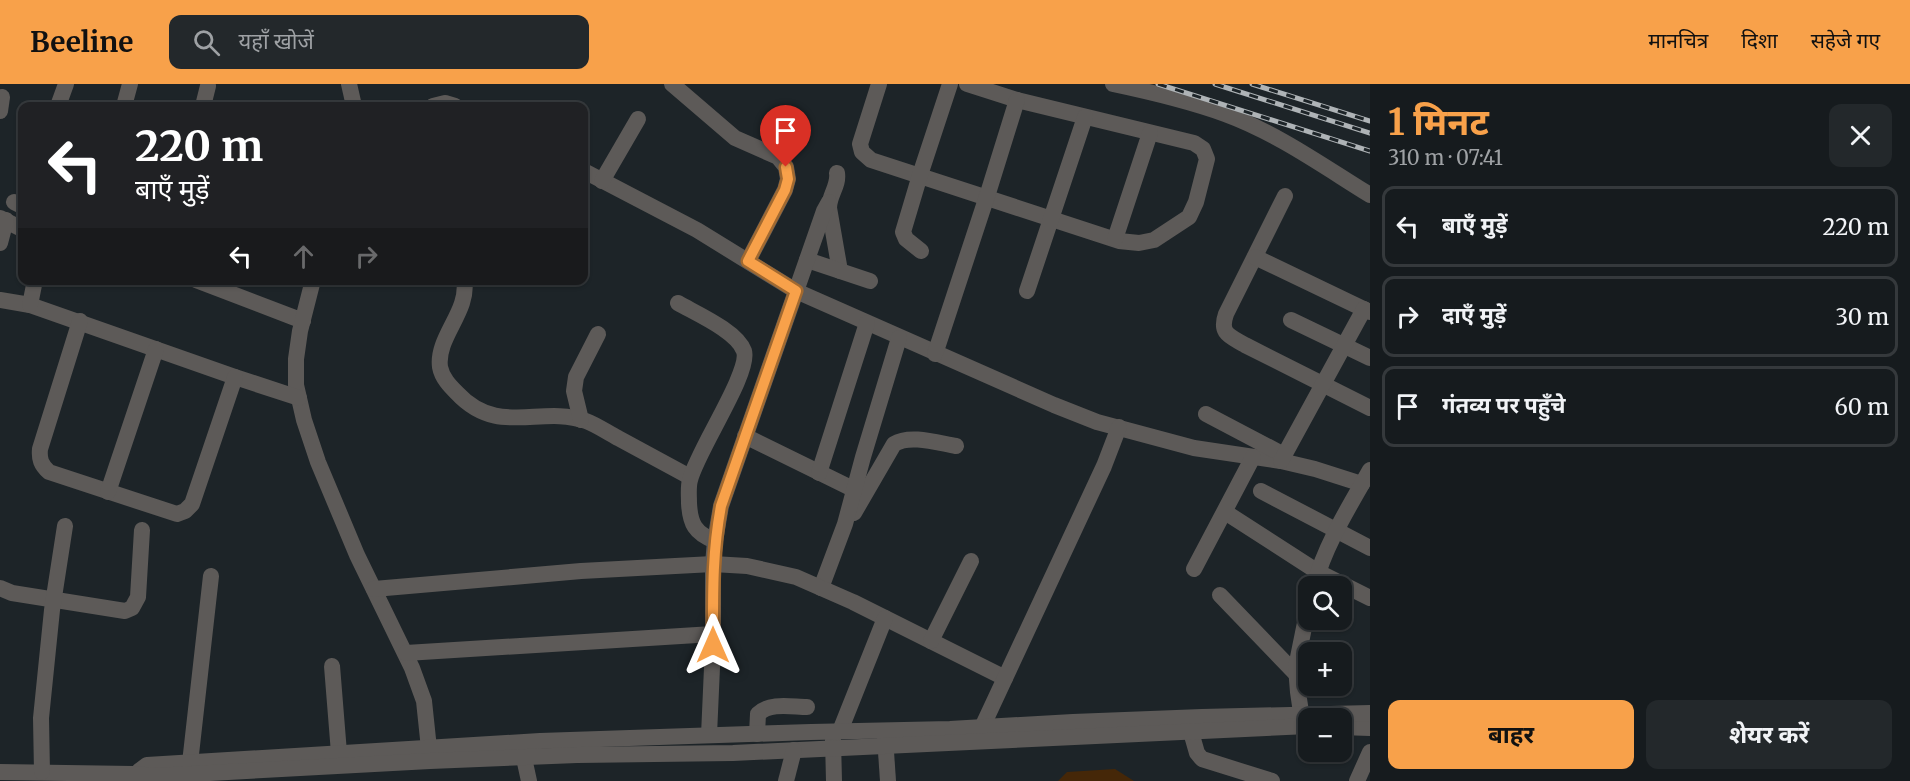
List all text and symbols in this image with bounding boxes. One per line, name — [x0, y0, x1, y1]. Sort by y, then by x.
search box — [169, 15, 589, 69]
text: Beeline — [30, 24, 133, 60]
icon: search — [190, 26, 223, 59]
text: यहाँ खोजें — [238, 27, 314, 55]
text: मानचित्र — [1648, 27, 1708, 54]
text: दिशा — [1741, 27, 1778, 54]
text: सहेजे गए — [1811, 27, 1880, 54]
text: 1 मिनट — [1388, 100, 1489, 145]
button: close — [1829, 104, 1892, 167]
pin — [760, 105, 811, 167]
icon: arrive — [769, 114, 802, 147]
text: 220 m — [135, 120, 263, 172]
icon: left — [36, 126, 114, 204]
text: 310 m · 07:41 — [1388, 145, 1503, 170]
text: बाएँ मुड़ें — [135, 172, 209, 206]
icon: left — [1391, 210, 1424, 243]
text: बाएँ मुड़ें — [1442, 211, 1508, 239]
text: 220 m — [1822, 213, 1889, 241]
icon: left — [224, 240, 257, 273]
icon: ahead — [287, 240, 320, 273]
icon: right — [350, 240, 383, 273]
icon: right — [1391, 300, 1424, 333]
text: दाएँ मुड़ें — [1442, 301, 1506, 329]
text: 30 m — [1835, 303, 1889, 331]
icon: arrive — [1391, 390, 1424, 423]
text: गंतव्य पर पहुँचे — [1442, 391, 1566, 419]
text: 60 m — [1835, 393, 1889, 421]
map controls — [1298, 576, 1352, 762]
button: search — [1298, 576, 1352, 630]
position arrow — [681, 613, 745, 677]
button: + — [1298, 642, 1352, 696]
button: बाहर — [1388, 700, 1634, 769]
button: शेयर करें — [1646, 700, 1892, 769]
button: − — [1298, 708, 1352, 762]

